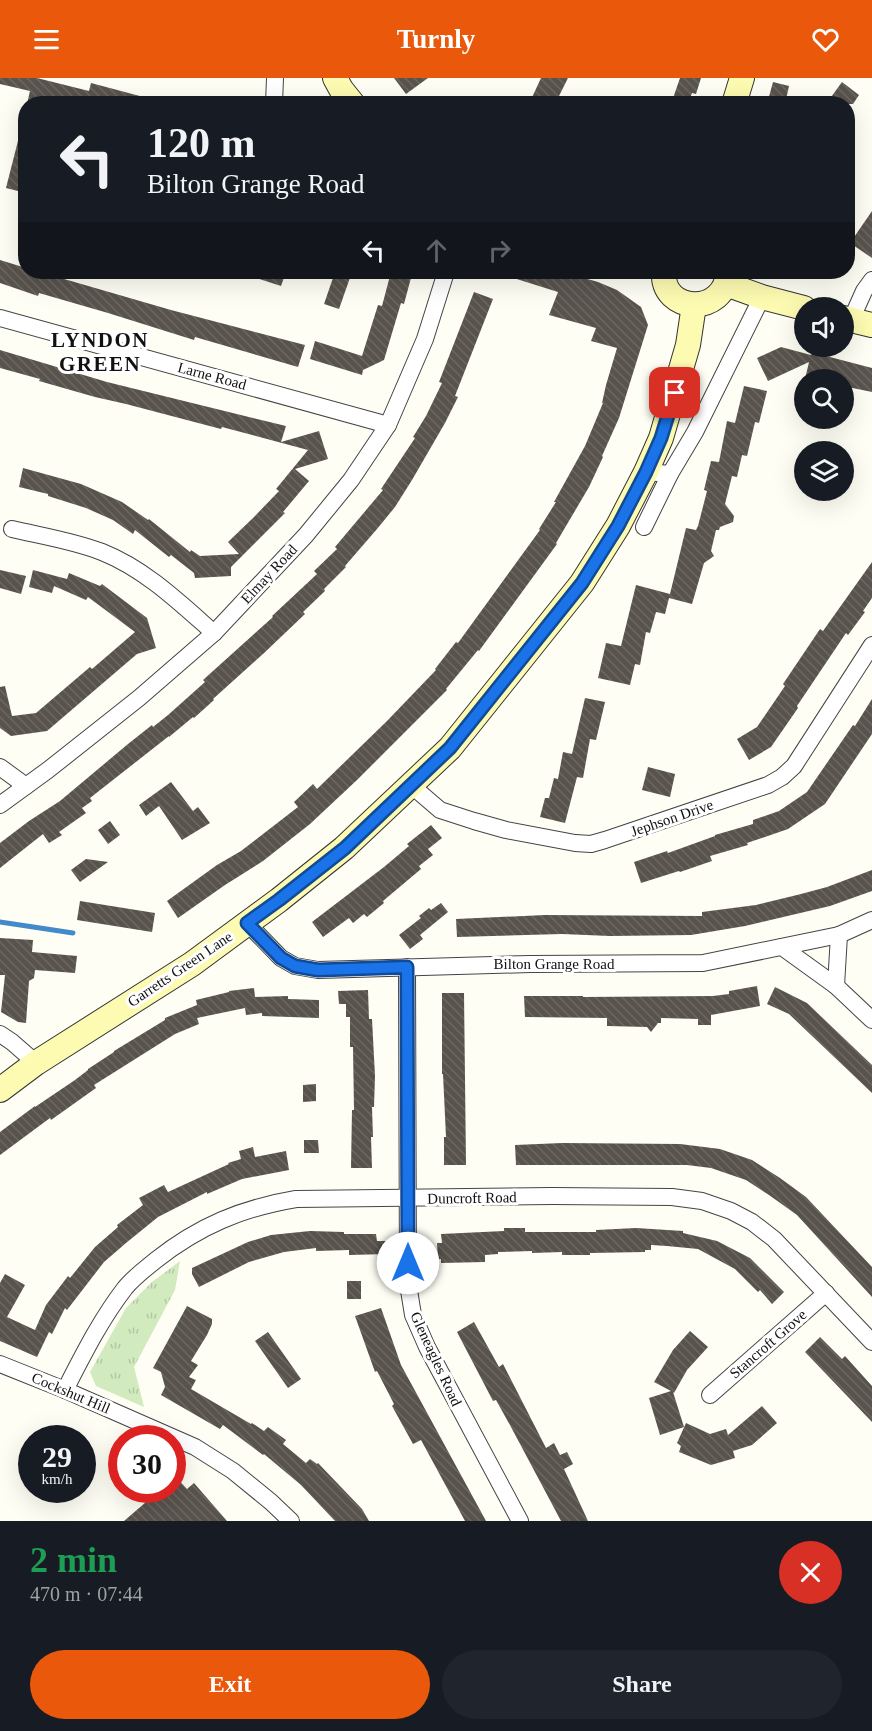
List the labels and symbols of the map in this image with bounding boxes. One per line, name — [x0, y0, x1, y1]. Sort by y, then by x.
district label: LYNDON GREEN — [51, 328, 149, 376]
street label: Larne Road — [176, 359, 249, 393]
pin — [649, 367, 700, 418]
street label: Elmay Road — [238, 541, 301, 607]
street label: Jephson Drive — [629, 796, 716, 840]
street label: Garretts Green Lane — [125, 928, 236, 1010]
street label: Bilton Grange Road — [494, 956, 615, 972]
street label: Duncroft Road — [427, 1189, 517, 1207]
position arrow — [376, 1231, 440, 1295]
street label: Stancroft Grove — [726, 1306, 810, 1382]
street label: Gleneagles Road — [407, 1309, 465, 1409]
street label: Cockshut Hill — [29, 1369, 113, 1417]
speed limit sign: 30 — [108, 1425, 186, 1503]

